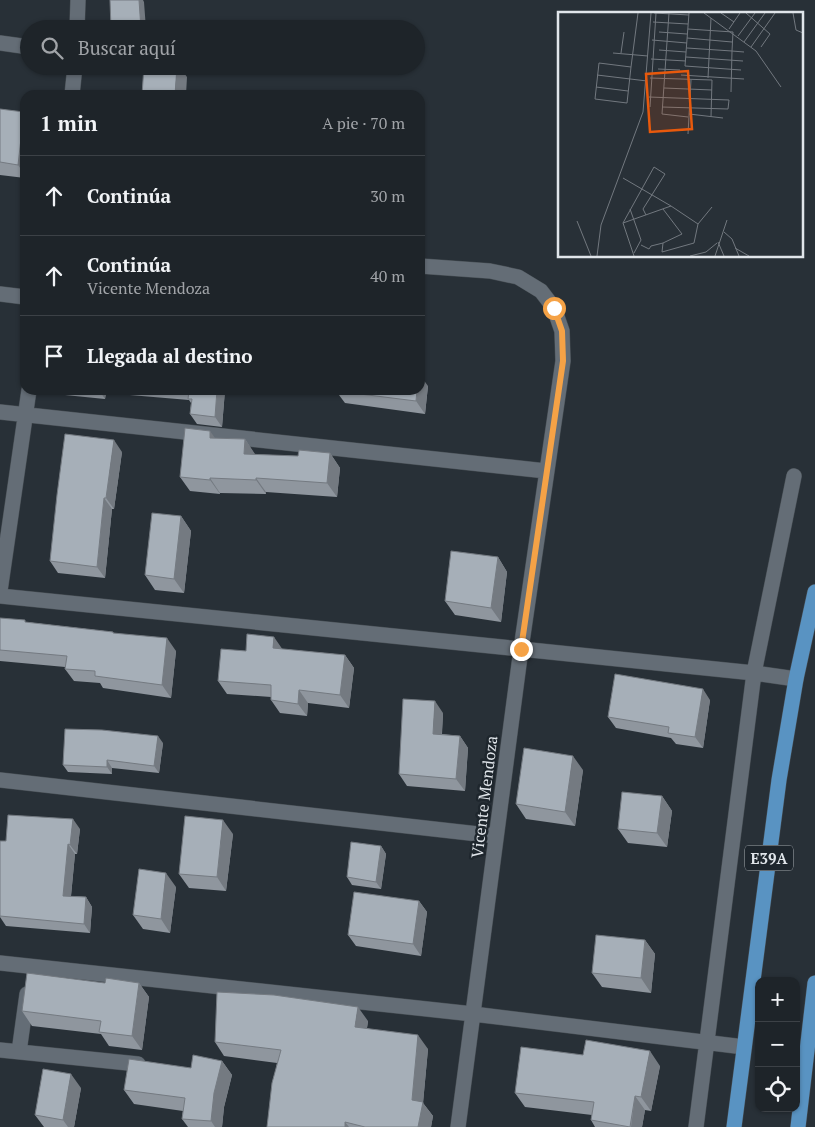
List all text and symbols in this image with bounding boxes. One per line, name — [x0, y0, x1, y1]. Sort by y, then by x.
inset map — [558, 12, 802, 258]
search box — [20, 20, 425, 75]
icon: search — [38, 34, 66, 62]
text: Buscar aquí — [78, 35, 176, 60]
text: 1 min — [40, 109, 97, 137]
text: A pie · 70 m — [322, 112, 405, 134]
icon: ahead — [40, 182, 68, 210]
text: Continúa — [87, 183, 171, 208]
text: 30 m — [370, 185, 405, 207]
text: Continúa — [87, 252, 171, 277]
icon: ahead — [40, 262, 68, 290]
text: 40 m — [370, 265, 405, 287]
text: Vicente Mendoza — [87, 277, 210, 299]
route start — [543, 297, 566, 320]
icon: arrive — [40, 342, 68, 370]
text: Llegada al destino — [87, 343, 253, 368]
route end — [510, 638, 533, 661]
street label: Vicente Mendoza — [466, 735, 502, 859]
road number: E39A — [745, 846, 793, 870]
map controls — [755, 977, 800, 1112]
button: + — [755, 977, 800, 1022]
button: − — [755, 1022, 800, 1067]
button: locate — [755, 1067, 800, 1112]

